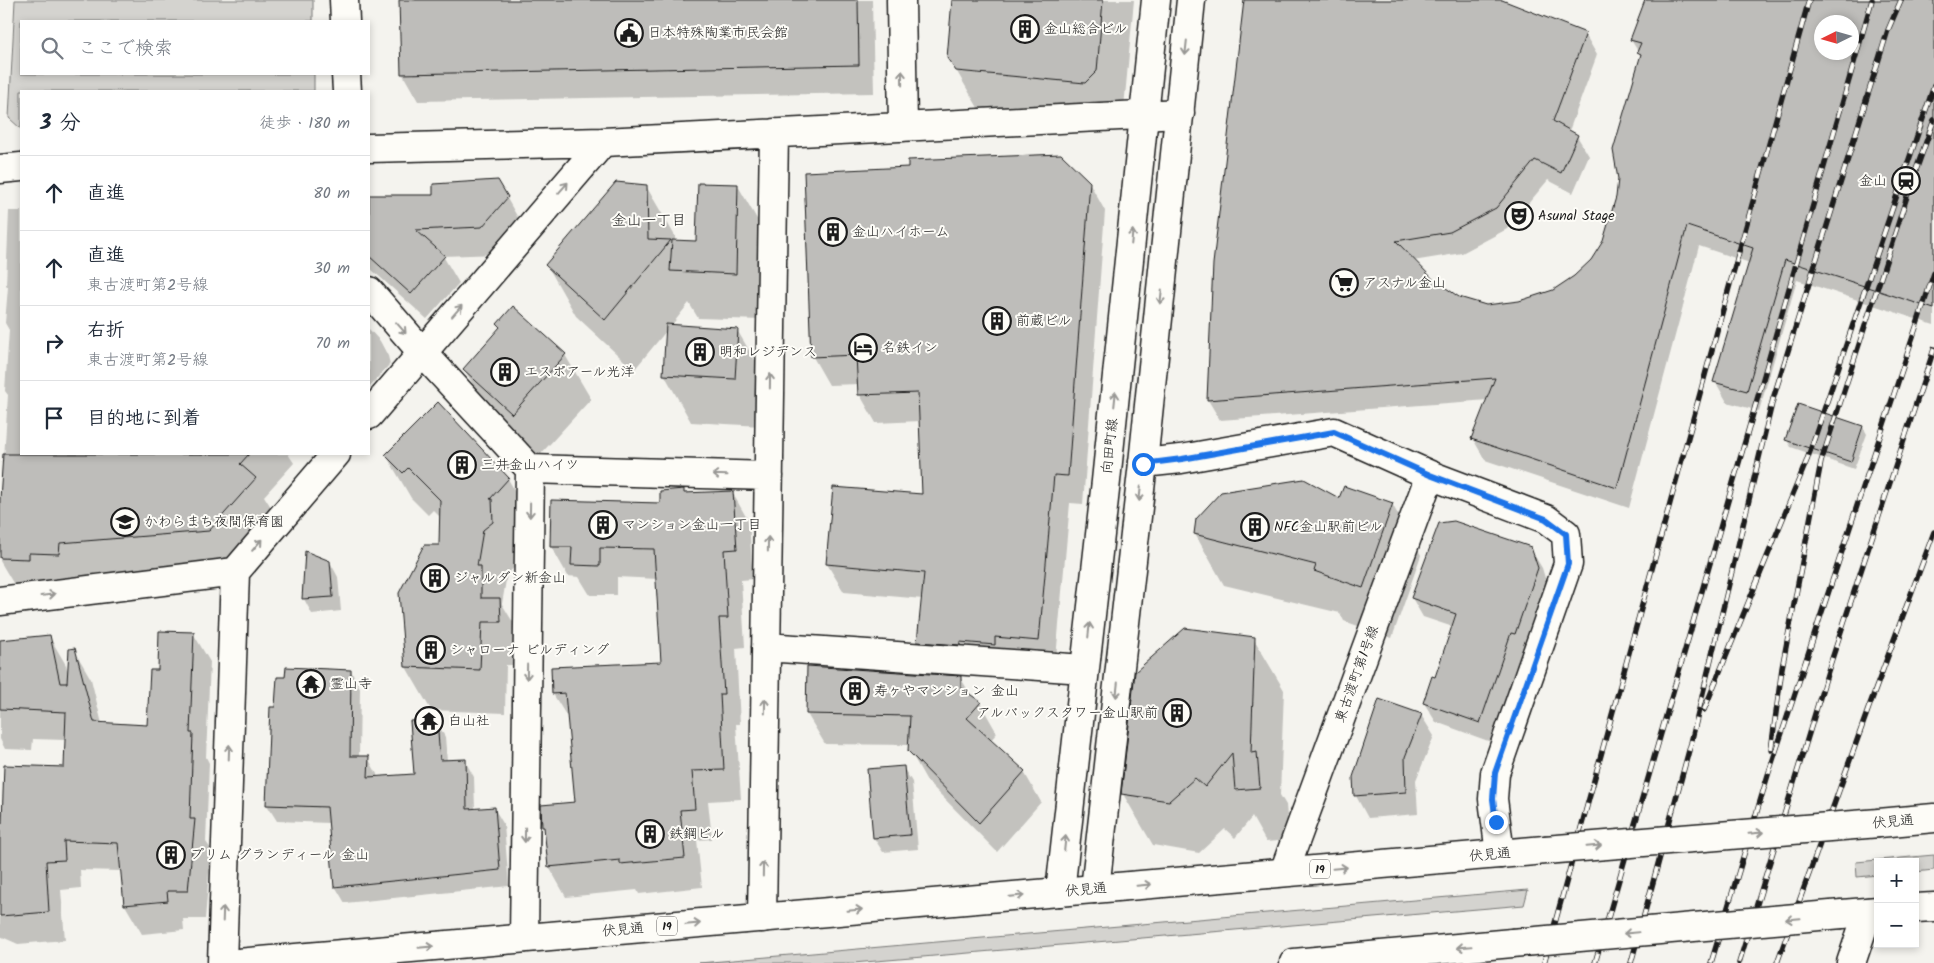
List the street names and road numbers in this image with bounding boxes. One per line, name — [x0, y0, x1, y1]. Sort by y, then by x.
street label: 向田町線 — [1096, 417, 1124, 475]
street label: 東古渡町第1号線 — [1329, 622, 1385, 726]
street label: 伏見通 — [1871, 809, 1915, 835]
street label: 伏見通 — [1468, 842, 1512, 868]
road number: 19 — [1310, 860, 1330, 879]
street label: 伏見通 — [1064, 877, 1108, 903]
road number: 19 — [657, 916, 677, 936]
street label: 伏見通 — [601, 917, 645, 943]

